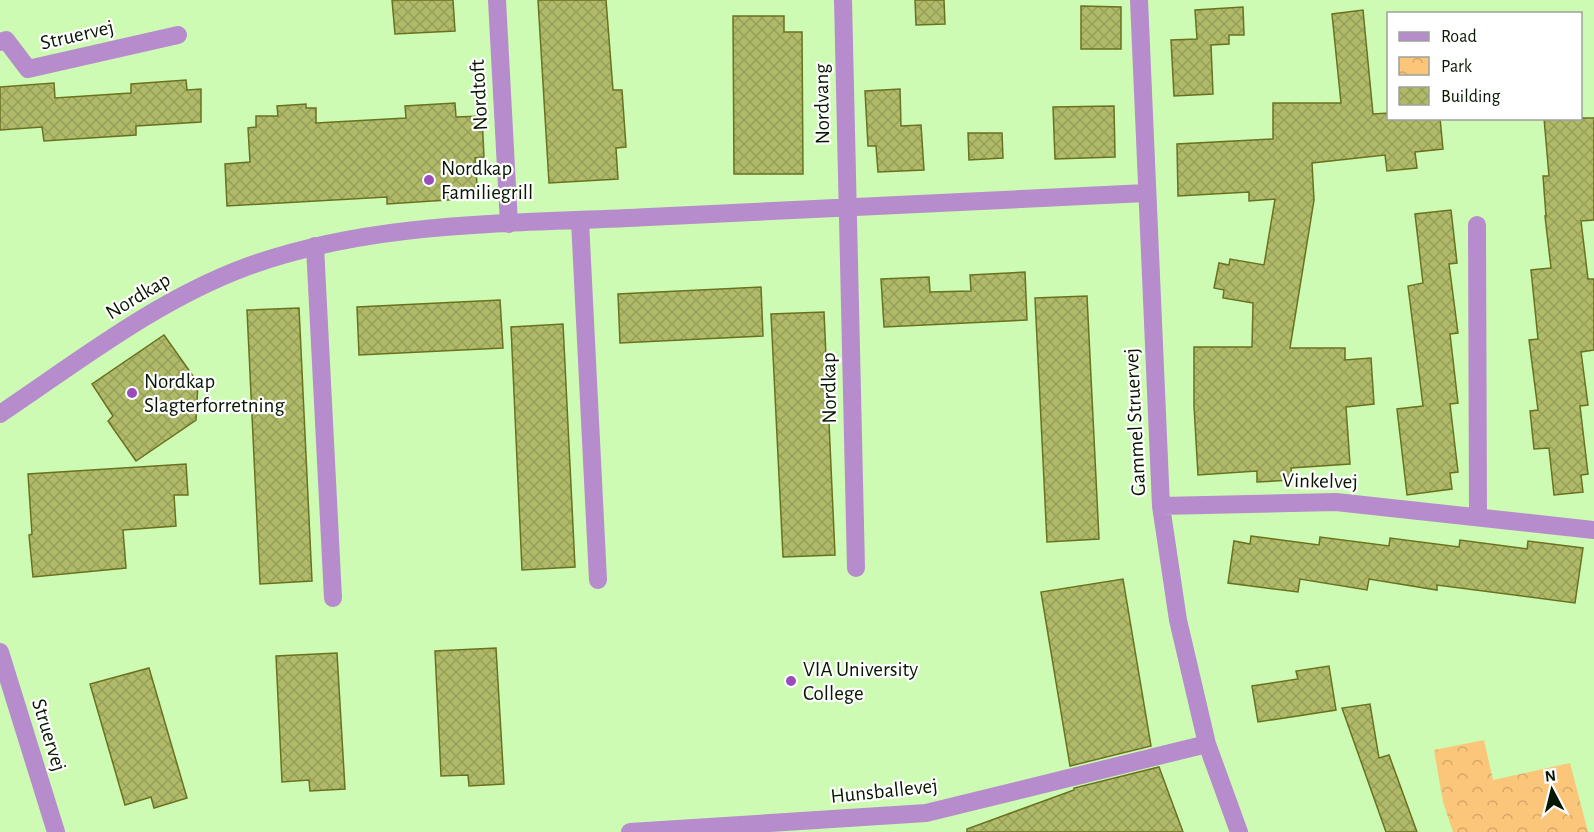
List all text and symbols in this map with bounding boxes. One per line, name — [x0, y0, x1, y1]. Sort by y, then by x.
legend — [1387, 12, 1582, 120]
street label: Struervej — [38, 16, 116, 54]
text: Road — [1441, 28, 1477, 46]
text: Park — [1441, 58, 1473, 76]
street label: Nordtoft — [467, 59, 491, 131]
street label: Nordvang — [811, 63, 833, 145]
text: Building — [1441, 88, 1501, 106]
place label: Nordkap Familiegrill — [441, 158, 533, 203]
marker: Nordkap Familiegrill — [422, 173, 436, 187]
street label: Nordkap — [102, 269, 174, 323]
street label: Gammel Struervej — [1121, 347, 1149, 497]
street label: Nordkap — [818, 352, 840, 424]
place label: Nordkap Slagterforretning — [144, 371, 285, 416]
marker: Nordkap Slagterforretning — [125, 386, 139, 400]
street label: Vinkelvej — [1282, 470, 1358, 492]
place label: VIA University College — [803, 659, 918, 704]
marker: VIA University College — [784, 674, 798, 688]
street label: Struervej — [28, 696, 70, 774]
north arrow — [1522, 760, 1582, 820]
text: N — [1544, 767, 1557, 785]
street label: Hunsballevej — [829, 775, 939, 807]

